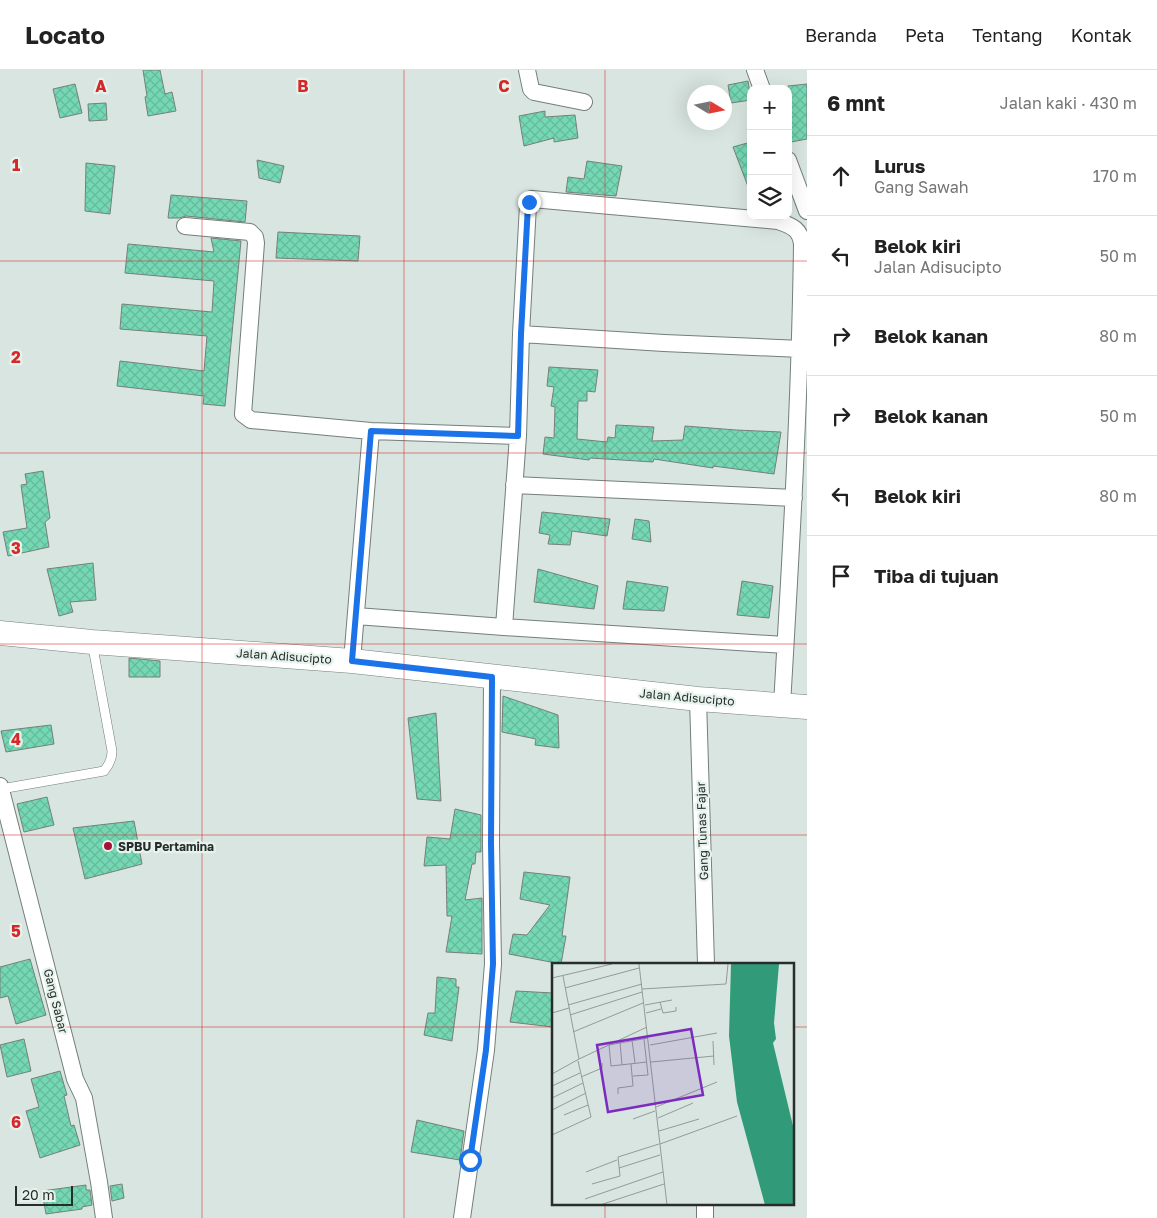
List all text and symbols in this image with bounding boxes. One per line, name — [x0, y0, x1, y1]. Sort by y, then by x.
text: Locato — [25, 20, 105, 49]
text: Beranda — [805, 24, 877, 46]
text: Peta — [905, 24, 944, 46]
text: Tentang — [972, 24, 1043, 46]
text: Kontak — [1071, 24, 1132, 46]
text: A — [95, 76, 107, 96]
text: B — [297, 76, 309, 96]
text: C — [498, 76, 510, 96]
north arrow — [687, 85, 732, 130]
map controls — [747, 85, 792, 220]
button: + — [747, 85, 792, 130]
text: 6 mnt — [827, 90, 885, 116]
text: Jalan kaki · 430 m — [1000, 93, 1137, 113]
button: − — [747, 130, 792, 175]
text: Lurus — [874, 154, 925, 177]
text: 1 — [12, 155, 20, 175]
icon: ahead — [827, 162, 855, 190]
text: 170 m — [1093, 166, 1137, 186]
button: layers — [747, 175, 792, 220]
text: Gang Sawah — [874, 177, 969, 197]
route end — [518, 191, 541, 214]
text: Belok kiri — [874, 234, 961, 257]
icon: left — [827, 242, 855, 270]
text: 50 m — [1100, 246, 1137, 266]
text: Jalan Adisucipto — [874, 257, 1002, 277]
icon: right — [827, 322, 855, 350]
text: Belok kanan — [874, 324, 988, 347]
text: 80 m — [1099, 326, 1137, 346]
text: 2 — [11, 347, 21, 367]
icon: right — [827, 402, 855, 430]
text: Belok kanan — [874, 404, 988, 427]
text: 50 m — [1100, 406, 1137, 426]
icon: left — [827, 482, 855, 510]
text: Belok kiri — [874, 484, 961, 507]
text: 80 m — [1099, 486, 1137, 506]
text: 3 — [11, 538, 21, 558]
icon: arrive — [827, 562, 855, 590]
text: Tiba di tujuan — [874, 564, 999, 587]
street label: Jalan Adisucipto — [236, 645, 332, 667]
street label: Jalan Adisucipto — [639, 685, 735, 709]
text: 4 — [11, 729, 21, 749]
street label: Gang Tunas Fajar — [693, 781, 711, 880]
place label: SPBU Pertamina — [118, 839, 214, 854]
marker: SPBU Pertamina — [102, 840, 114, 852]
text: 5 — [11, 921, 21, 941]
inset map — [552, 963, 794, 1206]
street label: Gang Sabar — [41, 967, 71, 1035]
text: 6 — [11, 1112, 21, 1132]
route start — [459, 1149, 482, 1172]
scale bar — [15, 1183, 72, 1206]
text: 20 m — [22, 1186, 55, 1203]

